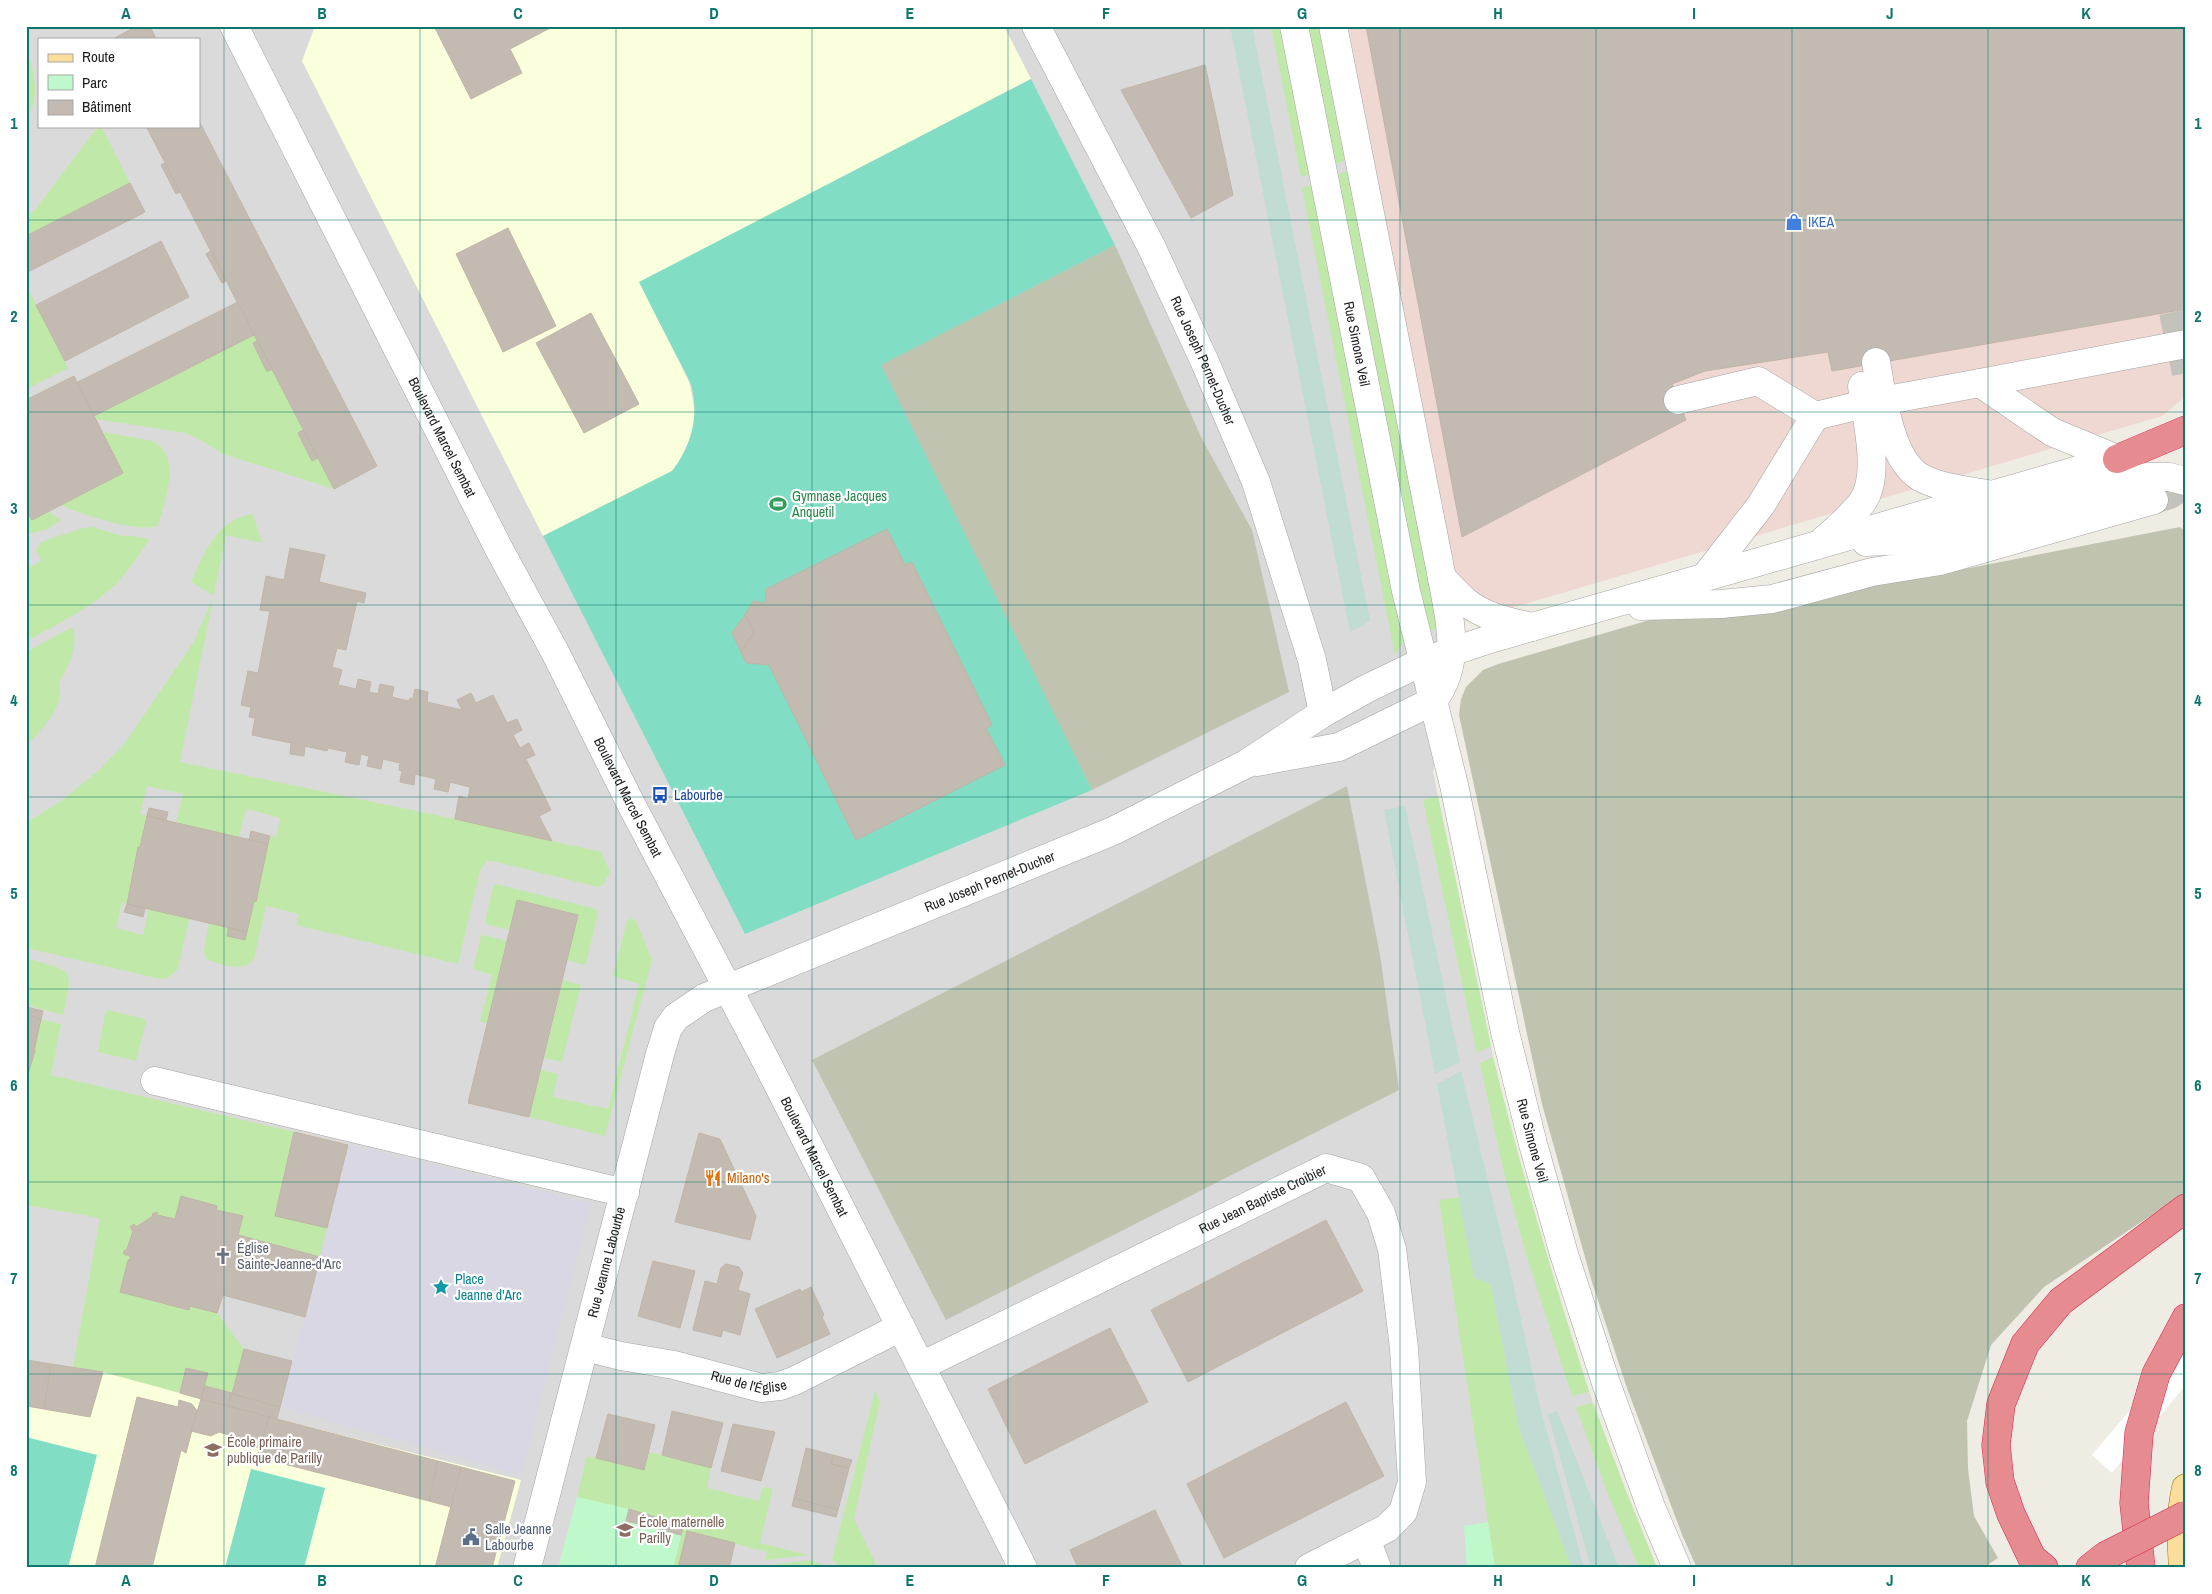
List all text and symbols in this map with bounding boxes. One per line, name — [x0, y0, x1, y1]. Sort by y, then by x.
text: A — [121, 2, 131, 24]
text: B — [317, 2, 327, 24]
text: C — [513, 2, 523, 24]
text: D — [709, 2, 719, 24]
text: E — [906, 2, 915, 24]
text: F — [1102, 2, 1110, 24]
text: G — [1297, 2, 1307, 24]
text: H — [1493, 2, 1503, 24]
text: I — [1692, 2, 1696, 24]
text: J — [1886, 2, 1894, 24]
text: K — [2081, 2, 2091, 24]
legend — [38, 38, 200, 128]
text: Route — [82, 46, 115, 67]
text: Parc — [82, 72, 107, 93]
text: Bâtiment — [82, 96, 132, 117]
text: 1 — [10, 112, 18, 134]
text: 1 — [2194, 112, 2202, 134]
shop icon: IKEA — [1784, 212, 1804, 232]
place label: IKEA — [1808, 213, 1835, 231]
street label: Rue Joseph Pernet-Ducher — [1166, 293, 1240, 428]
street label: Rue Simone Veil — [1340, 300, 1374, 388]
text: 2 — [10, 305, 18, 327]
text: 2 — [2194, 305, 2202, 327]
street label: Boulevard Marcel Sembat — [404, 374, 480, 500]
place label: Gymnase Jacques Anquetil — [791, 487, 887, 521]
sports icon: Gymnase Jacques Anquetil — [768, 494, 788, 514]
text: 3 — [10, 497, 18, 519]
text: 3 — [2194, 497, 2202, 519]
text: 4 — [10, 689, 18, 711]
text: 4 — [2194, 689, 2202, 711]
street label: Boulevard Marcel Sembat — [590, 734, 666, 860]
bus stop icon: Labourbe — [650, 785, 670, 805]
place label: Labourbe — [674, 786, 723, 804]
street label: Rue Joseph Pernet-Ducher — [922, 847, 1058, 916]
text: 5 — [10, 882, 18, 904]
text: 5 — [2194, 882, 2202, 904]
text: 6 — [10, 1074, 18, 1096]
text: 6 — [2194, 1074, 2202, 1096]
street label: Boulevard Marcel Sembat — [777, 1094, 852, 1220]
street label: Rue Simone Veil — [1513, 1097, 1552, 1185]
street label: Rue Jean Baptiste Croibier — [1196, 1160, 1329, 1238]
restaurant icon: Milano's — [703, 1168, 723, 1188]
place label: Milano's — [727, 1169, 770, 1187]
street label: Rue Jeanne Labourbe — [583, 1205, 629, 1319]
place label: Église Sainte-Jeanne-d'Arc — [237, 1239, 342, 1273]
church icon: Église Sainte-Jeanne-d'Arc — [213, 1246, 233, 1266]
text: 7 — [10, 1267, 18, 1289]
text: 7 — [2194, 1267, 2202, 1289]
place label: Place Jeanne d'Arc — [455, 1270, 522, 1304]
place icon: Place Jeanne d'Arc — [431, 1277, 451, 1297]
street label: Rue de l'Église — [709, 1366, 789, 1397]
place label: École primaire publique de Parilly — [227, 1433, 322, 1467]
school or university icon: École primaire publique de Parilly — [203, 1440, 223, 1460]
text: 8 — [10, 1459, 18, 1481]
text: 8 — [2194, 1459, 2202, 1481]
place label: École maternelle Parilly — [639, 1513, 725, 1547]
place label: Salle Jeanne Labourbe — [485, 1520, 551, 1554]
school or university icon: École maternelle Parilly — [615, 1520, 635, 1540]
public building icon: Salle Jeanne Labourbe — [461, 1527, 481, 1547]
text: A — [121, 1569, 131, 1591]
text: B — [317, 1569, 327, 1591]
text: C — [513, 1569, 523, 1591]
text: D — [709, 1569, 719, 1591]
text: E — [906, 1569, 915, 1591]
text: F — [1102, 1569, 1110, 1591]
text: G — [1297, 1569, 1307, 1591]
text: H — [1493, 1569, 1503, 1591]
text: I — [1692, 1569, 1696, 1591]
text: J — [1886, 1569, 1894, 1591]
text: K — [2081, 1569, 2091, 1591]

